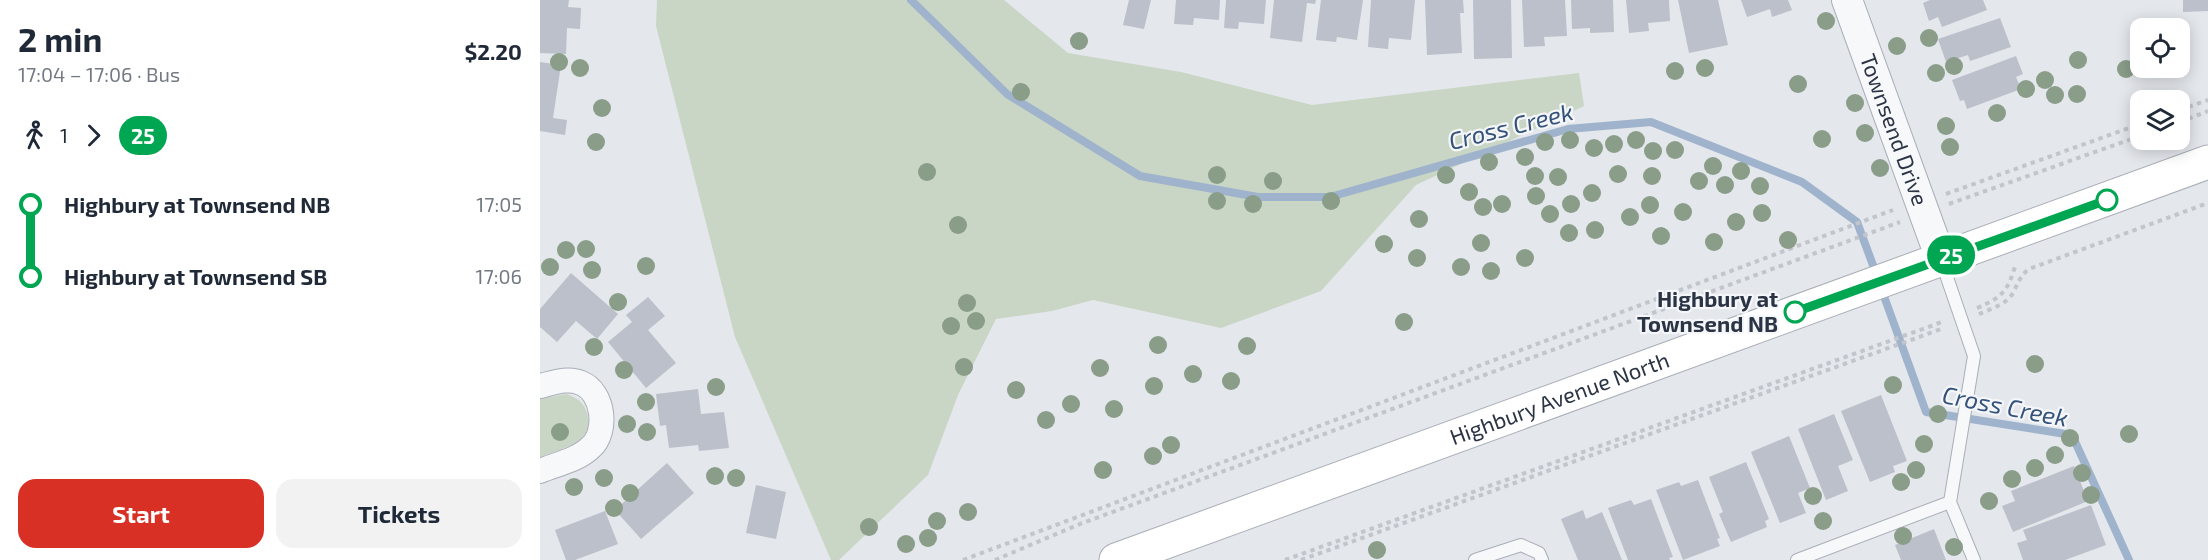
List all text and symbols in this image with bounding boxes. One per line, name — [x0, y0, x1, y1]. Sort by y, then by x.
map controls — [2130, 18, 2190, 150]
button: locate — [2130, 18, 2190, 78]
text: 2 min — [18, 19, 102, 59]
text: $2.20 — [464, 38, 522, 64]
street label: Townsend Drive — [1856, 50, 1934, 209]
text: 17:04 – 17:06 · Bus — [18, 62, 180, 86]
button: layers — [2130, 90, 2190, 150]
water label: Cross Creek — [1445, 96, 1576, 155]
icon: walk — [18, 119, 51, 152]
icon: forward — [77, 119, 110, 152]
text: 1 — [60, 123, 68, 147]
text: 25 — [131, 123, 155, 148]
unlabelled marker — [2096, 189, 2118, 211]
text: Highbury at Townsend NB — [64, 191, 330, 217]
text: 17:05 — [476, 192, 522, 216]
line badge: 25 — [1924, 236, 1978, 274]
text: 25 — [1939, 243, 1963, 268]
text: Highbury at Townsend SB — [64, 263, 327, 289]
text: 17:06 — [476, 264, 522, 288]
place label: Highbury at Townsend NB — [1637, 285, 1778, 336]
marker: Highbury at Townsend NB — [1784, 301, 1806, 323]
street label: Highbury Avenue North — [1446, 346, 1672, 449]
water label: Cross Creek — [1940, 379, 2071, 432]
button: Start — [18, 479, 264, 548]
button: Tickets — [276, 479, 522, 548]

